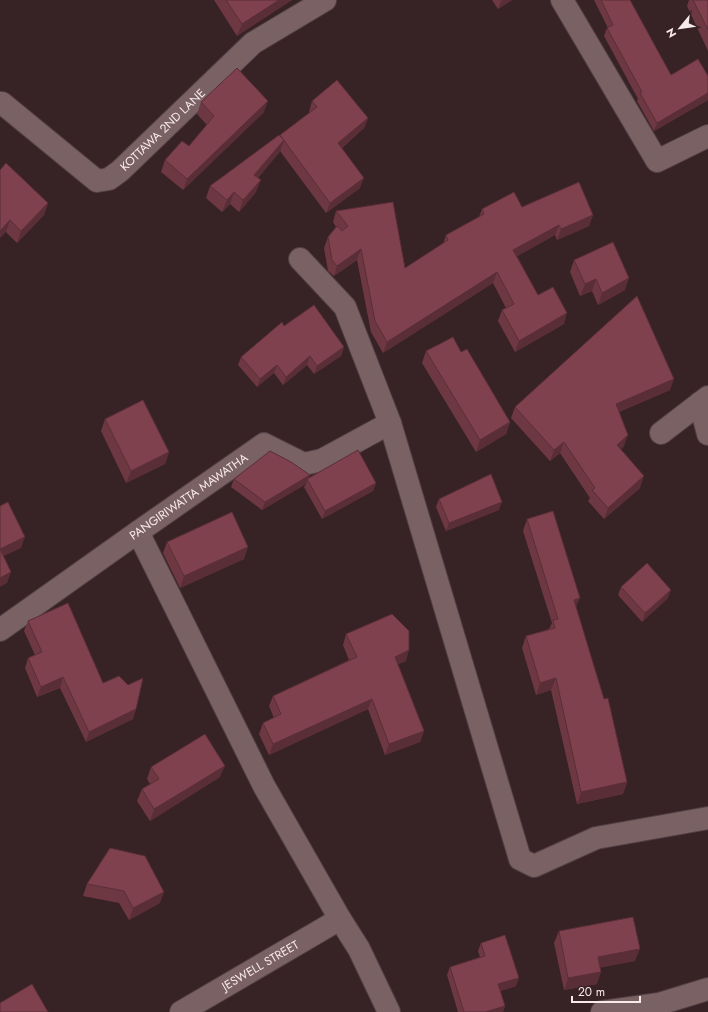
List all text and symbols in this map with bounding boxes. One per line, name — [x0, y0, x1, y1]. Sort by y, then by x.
north arrow — [660, 8, 700, 48]
text: N — [662, 25, 680, 41]
street label: KOTTAWA 2ND LANE — [116, 85, 209, 175]
street label: PANGIRIWATTA MAWATHA — [126, 449, 252, 544]
street label: JESWELL STREET — [217, 936, 303, 996]
scale bar — [572, 978, 640, 1004]
text: 20 m — [578, 983, 605, 1001]

